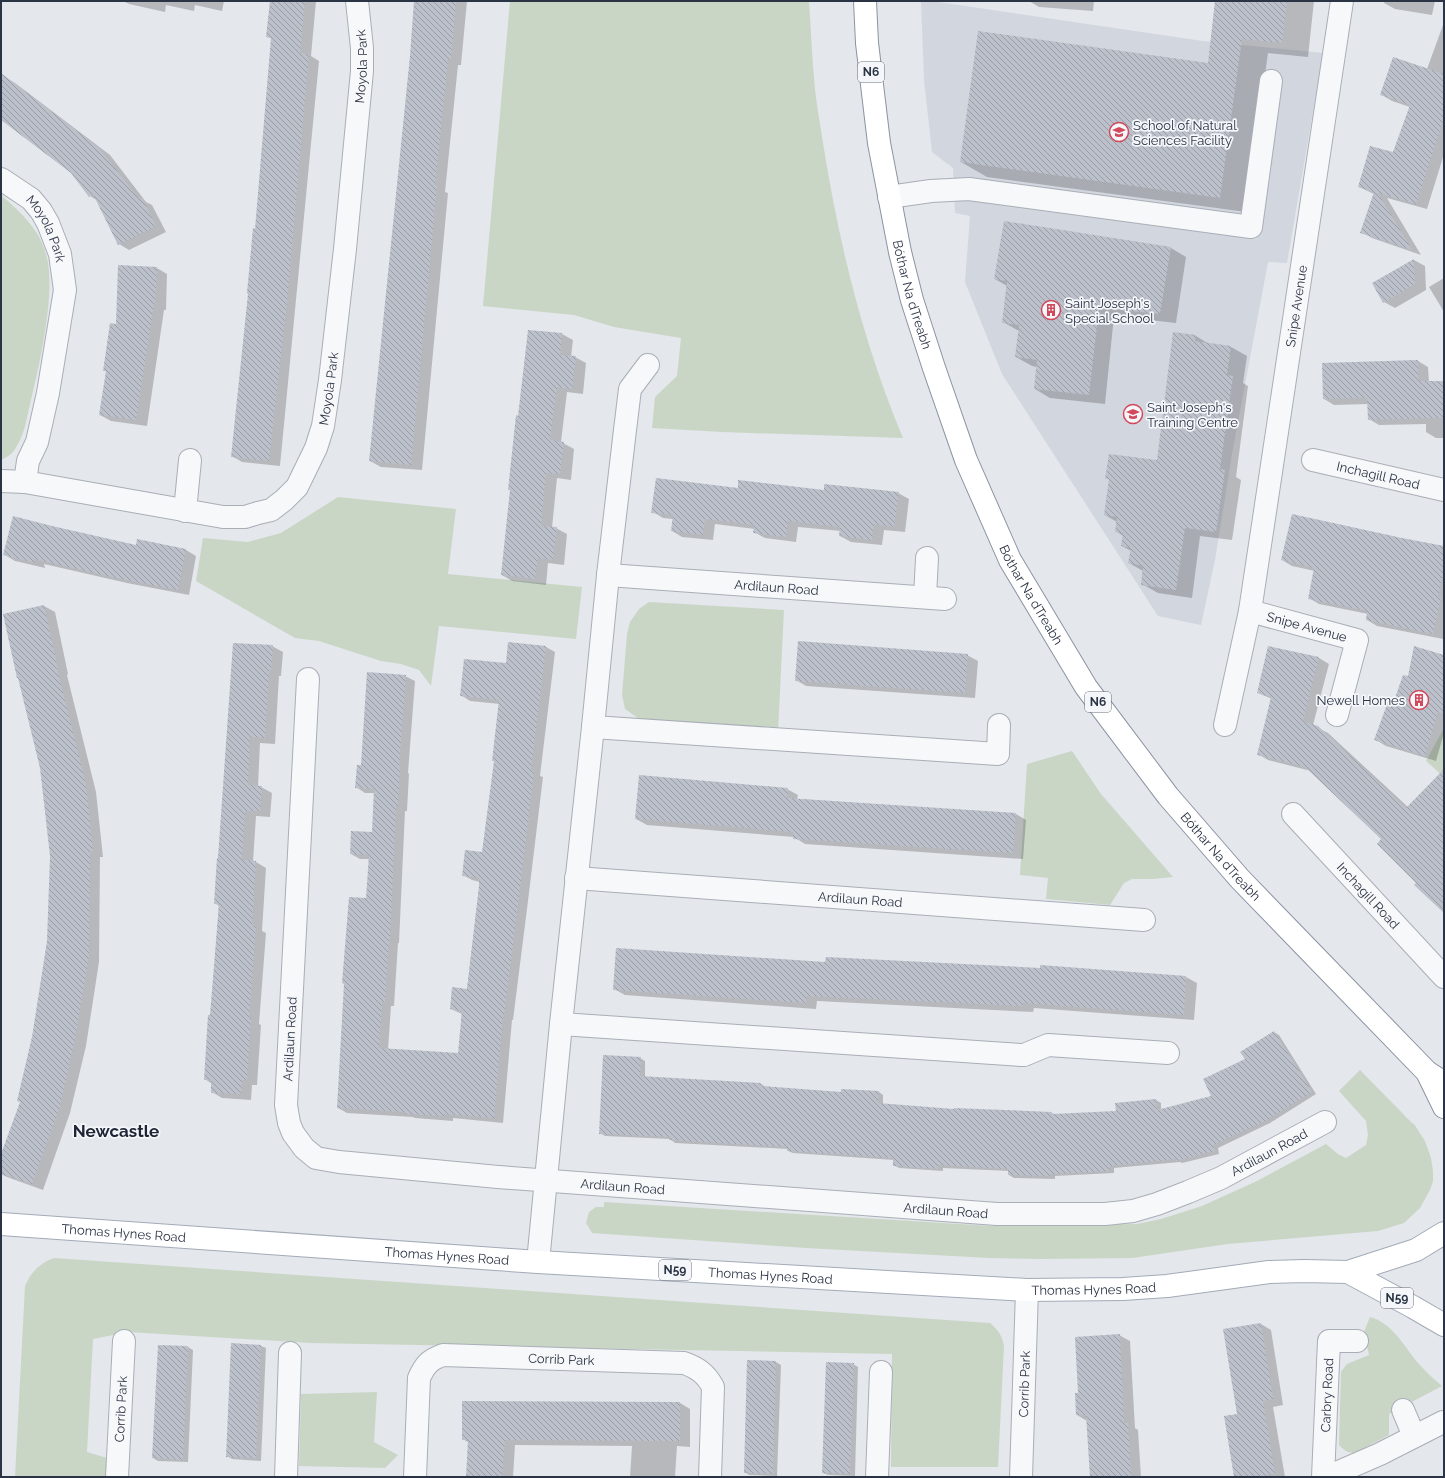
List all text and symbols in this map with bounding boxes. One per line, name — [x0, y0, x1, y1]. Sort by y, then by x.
street label: Moyola Park — [351, 29, 370, 104]
road number: N6 — [858, 62, 884, 82]
place label: School of Natural Sciences Facility — [1133, 118, 1237, 148]
school or university icon: School of Natural Sciences Facility — [1108, 121, 1130, 143]
street label: Moyola Park — [23, 192, 69, 263]
street label: Bóthar Na dTreabh — [890, 239, 935, 351]
street label: Snipe Avenue — [1282, 264, 1310, 348]
place label: Saint Joseph's Special School — [1065, 296, 1154, 326]
building icon: Saint Joseph's Special School — [1040, 299, 1062, 321]
street label: Moyola Park — [316, 351, 341, 426]
place label: Saint Joseph's Training Centre — [1147, 400, 1238, 430]
school or university icon: Saint Joseph's Training Centre — [1122, 403, 1144, 425]
street label: Inchagill Road — [1335, 458, 1421, 492]
street label: Bóthar Na dTreabh — [997, 542, 1066, 647]
street label: Ardilaun Road — [734, 577, 819, 597]
street label: Snipe Avenue — [1265, 608, 1349, 645]
building icon: Newell Homes — [1408, 689, 1430, 711]
road number: N6 — [1085, 692, 1111, 712]
place label: Newell Homes — [1317, 693, 1405, 708]
street label: Bóthar Na dTreabh — [1178, 809, 1264, 903]
street label: Inchagill Road — [1334, 859, 1403, 932]
street label: Ardilaun Road — [817, 888, 903, 910]
street label: Ardilaun Road — [280, 996, 300, 1082]
district label: Newcastle — [73, 1121, 159, 1141]
street label: Ardilaun Road — [1228, 1125, 1310, 1179]
street label: Ardilaun Road — [580, 1176, 666, 1197]
street label: Ardilaun Road — [903, 1200, 989, 1221]
street label: Thomas Hynes Road — [61, 1221, 186, 1245]
street label: Thomas Hynes Road — [384, 1244, 510, 1267]
road number: N59 — [659, 1260, 691, 1280]
street label: Thomas Hynes Road — [708, 1264, 833, 1286]
street label: Thomas Hynes Road — [1031, 1279, 1157, 1297]
road number: N59 — [1381, 1288, 1413, 1308]
street label: Corrib Park — [528, 1350, 595, 1368]
street label: Corrib Park — [1015, 1350, 1033, 1418]
street label: Carbry Road — [1317, 1358, 1336, 1433]
street label: Corrib Park — [111, 1375, 130, 1443]

